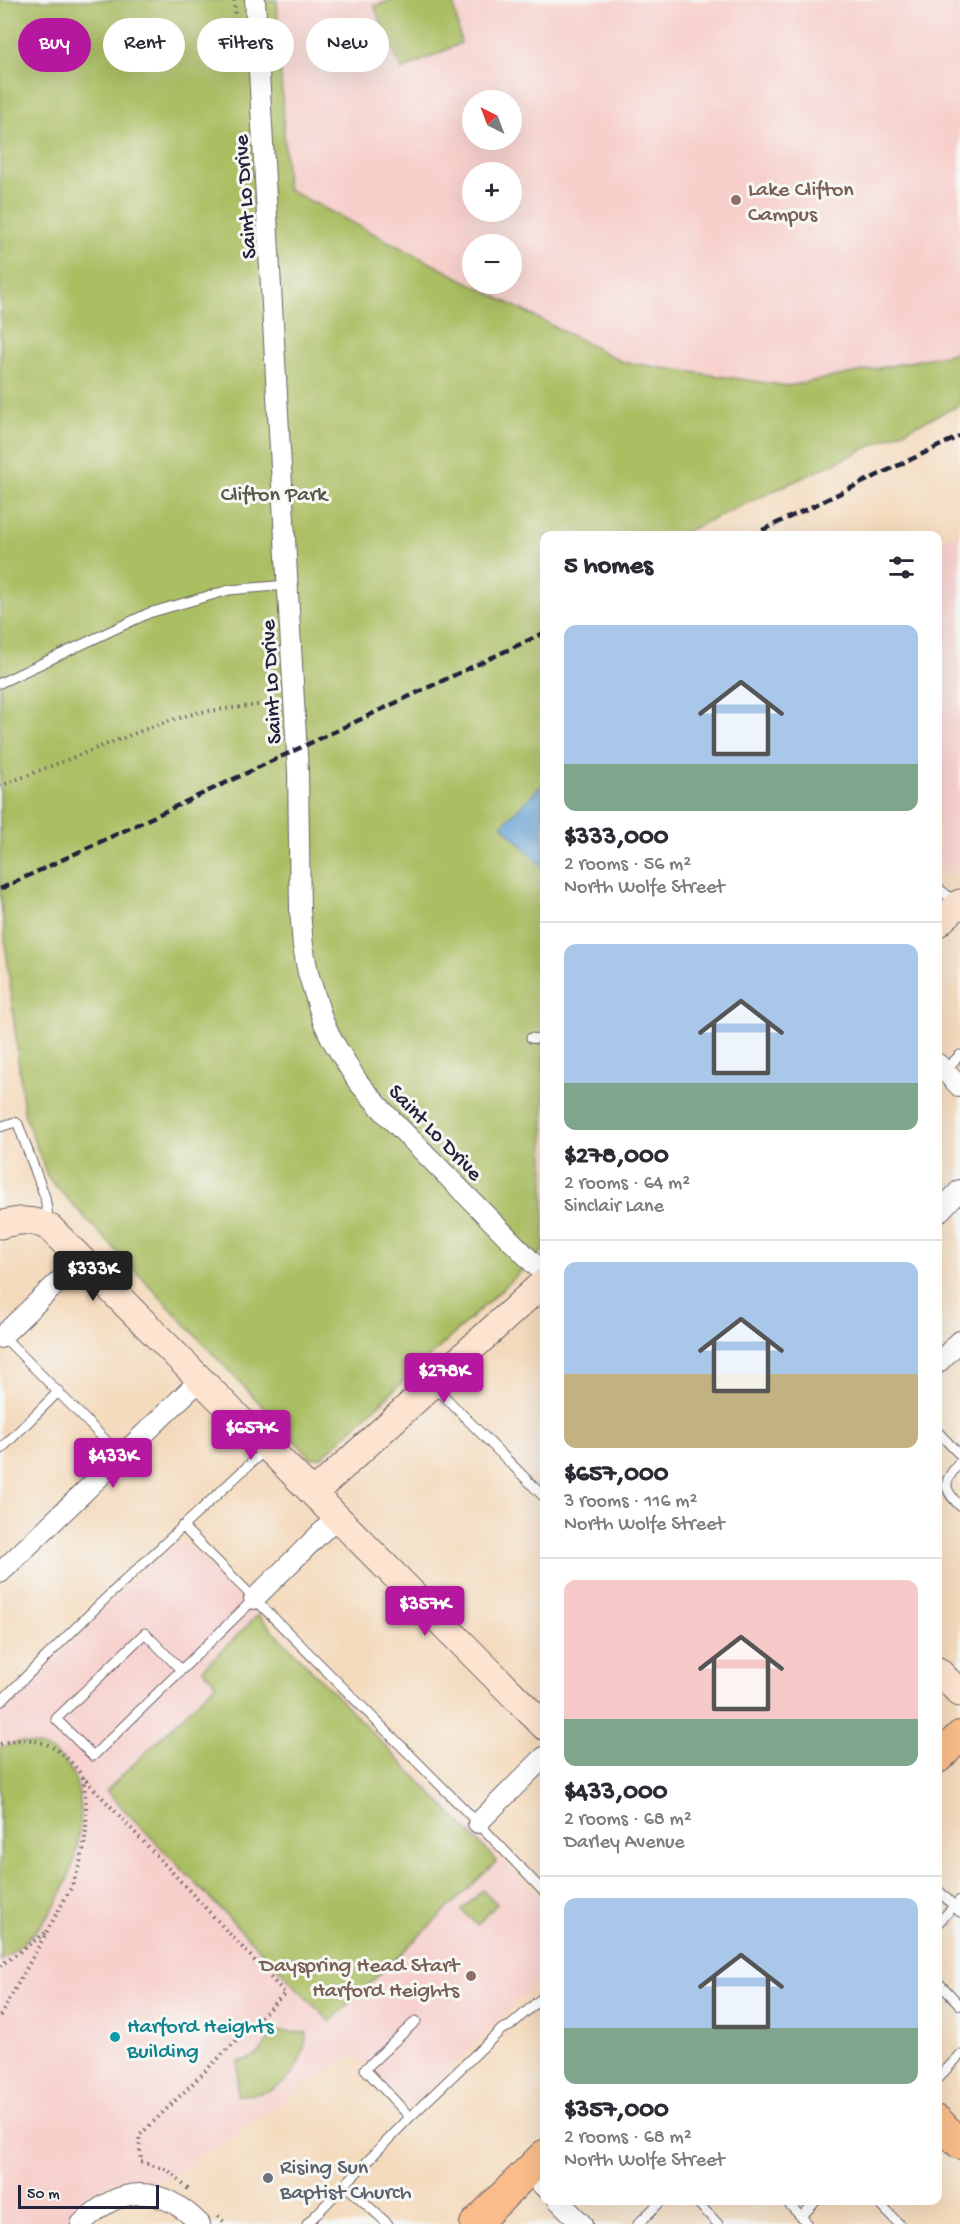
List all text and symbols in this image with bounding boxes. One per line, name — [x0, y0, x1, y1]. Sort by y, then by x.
chip: Buy — [18, 18, 91, 72]
chip: Rent — [103, 18, 185, 72]
chip: Filters — [197, 18, 294, 72]
chip: New — [306, 18, 389, 72]
north arrow — [462, 90, 522, 150]
map controls — [462, 90, 522, 294]
street label: Saint Lo Drive — [230, 133, 264, 260]
button: + — [462, 162, 522, 222]
place label: Lake Clifton Campus — [748, 178, 854, 229]
marker: Lake Clifton Campus — [729, 193, 743, 207]
button: − — [462, 234, 522, 294]
park label: Clifton Park — [221, 483, 329, 509]
icon: filters — [885, 551, 918, 584]
text: 5 homes — [564, 552, 653, 583]
street label: Saint Lo Drive — [257, 618, 289, 745]
icon: home — [687, 664, 795, 772]
text: $333,000 — [564, 823, 669, 854]
text: 2 rooms · 56 m² — [564, 854, 691, 877]
text: North Wolfe Street — [564, 877, 724, 900]
icon: home — [687, 983, 795, 1091]
street label: Saint Lo Drive — [382, 1080, 487, 1188]
text: $278,000 — [564, 1142, 669, 1173]
text: 2 rooms · 64 m² — [564, 1173, 690, 1196]
text: Sinclair Lane — [564, 1196, 664, 1219]
pin: $333K — [51, 1251, 135, 1302]
text: $333K — [67, 1259, 119, 1282]
icon: home — [687, 1301, 795, 1409]
pin: $278K — [402, 1353, 486, 1404]
text: $278K — [418, 1361, 470, 1384]
pin: $657K — [209, 1410, 293, 1461]
text: $657K — [225, 1418, 277, 1441]
pin: $433K — [71, 1438, 155, 1489]
text: $433K — [88, 1446, 138, 1469]
text: $657,000 — [564, 1460, 669, 1491]
text: 3 rooms · 116 m² — [564, 1491, 697, 1514]
text: North Wolfe Street — [564, 1514, 724, 1537]
pin: $357K — [383, 1586, 467, 1637]
text: $357K — [399, 1594, 451, 1617]
icon: home — [687, 1619, 795, 1727]
text: $433,000 — [564, 1778, 667, 1809]
text: 2 rooms · 68 m² — [564, 1809, 692, 1832]
text: Darley Avenue — [564, 1832, 685, 1855]
icon: home — [687, 1937, 795, 2045]
place label: Dayspring Head Start Harford Heights — [258, 1954, 461, 2005]
marker: Dayspring Head Start Harford Heights — [464, 1969, 478, 1983]
place label: Harford Heights Building — [126, 2015, 275, 2066]
marker: Harford Heights Building — [108, 2030, 122, 2044]
text: $357,000 — [564, 2096, 669, 2127]
text: 2 rooms · 68 m² — [564, 2127, 692, 2150]
text: North Wolfe Street — [564, 2150, 724, 2173]
place label: Rising Sun Baptist Church — [279, 2156, 412, 2207]
marker: Rising Sun Baptist Church — [261, 2171, 275, 2185]
scale bar — [18, 2182, 159, 2210]
text: 50 m — [27, 2186, 60, 2205]

